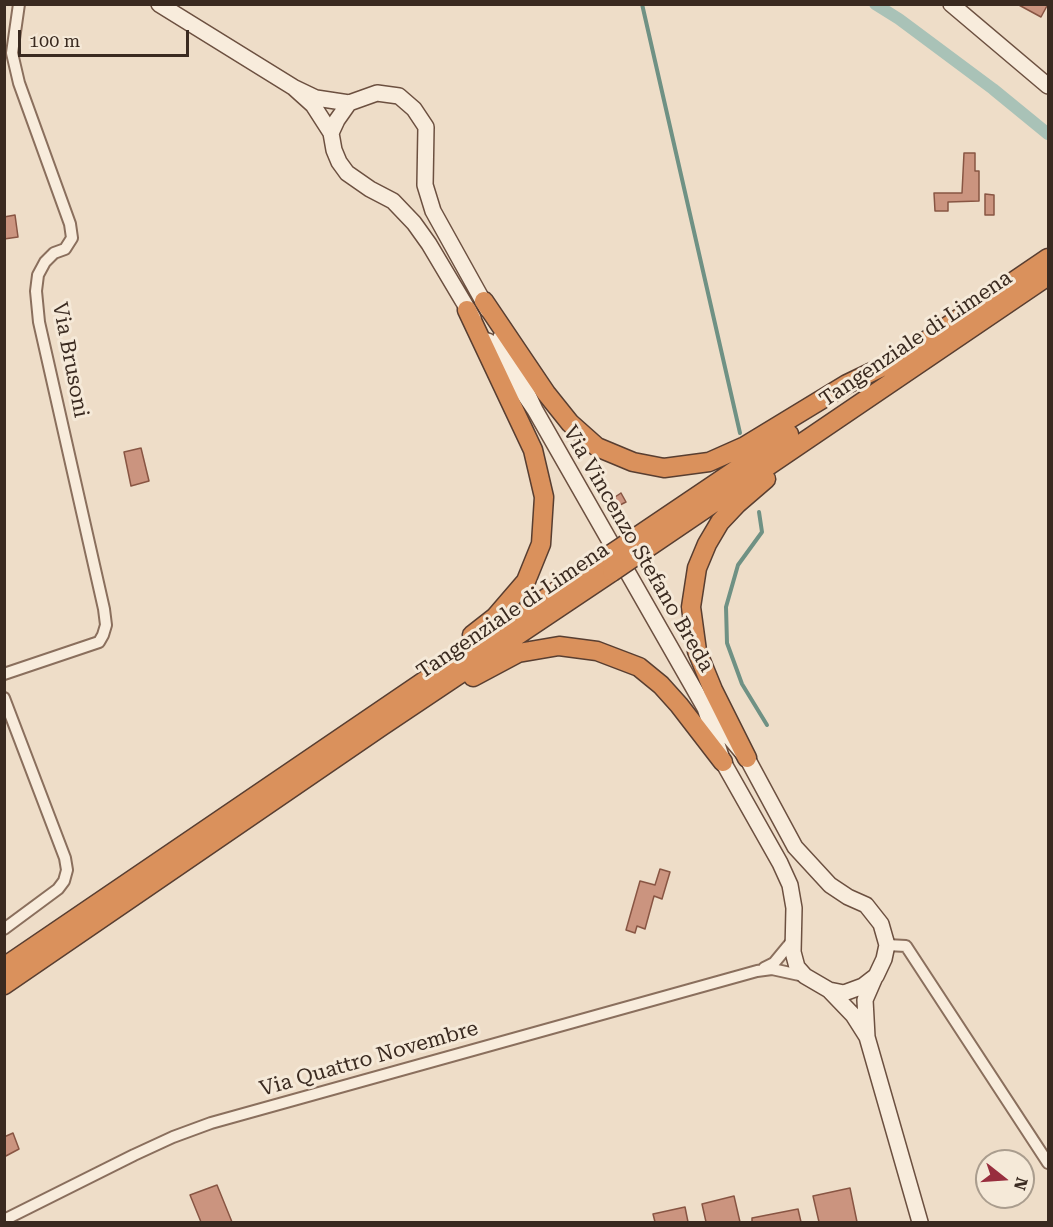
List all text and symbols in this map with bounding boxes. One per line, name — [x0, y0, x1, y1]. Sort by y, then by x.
scale bar — [21, 18, 192, 56]
text: 100 m — [29, 30, 80, 51]
street label: Tangenziale di Limena — [815, 265, 1017, 413]
street label: Via Brusoni — [46, 300, 94, 420]
street label: Via Vincenzo Stefano Breda — [557, 422, 719, 676]
street label: Tangenziale di Limena — [412, 537, 614, 685]
street label: Via Quattro Novembre — [257, 1016, 481, 1102]
north arrow — [975, 1149, 1035, 1209]
text: N — [1010, 1175, 1032, 1192]

